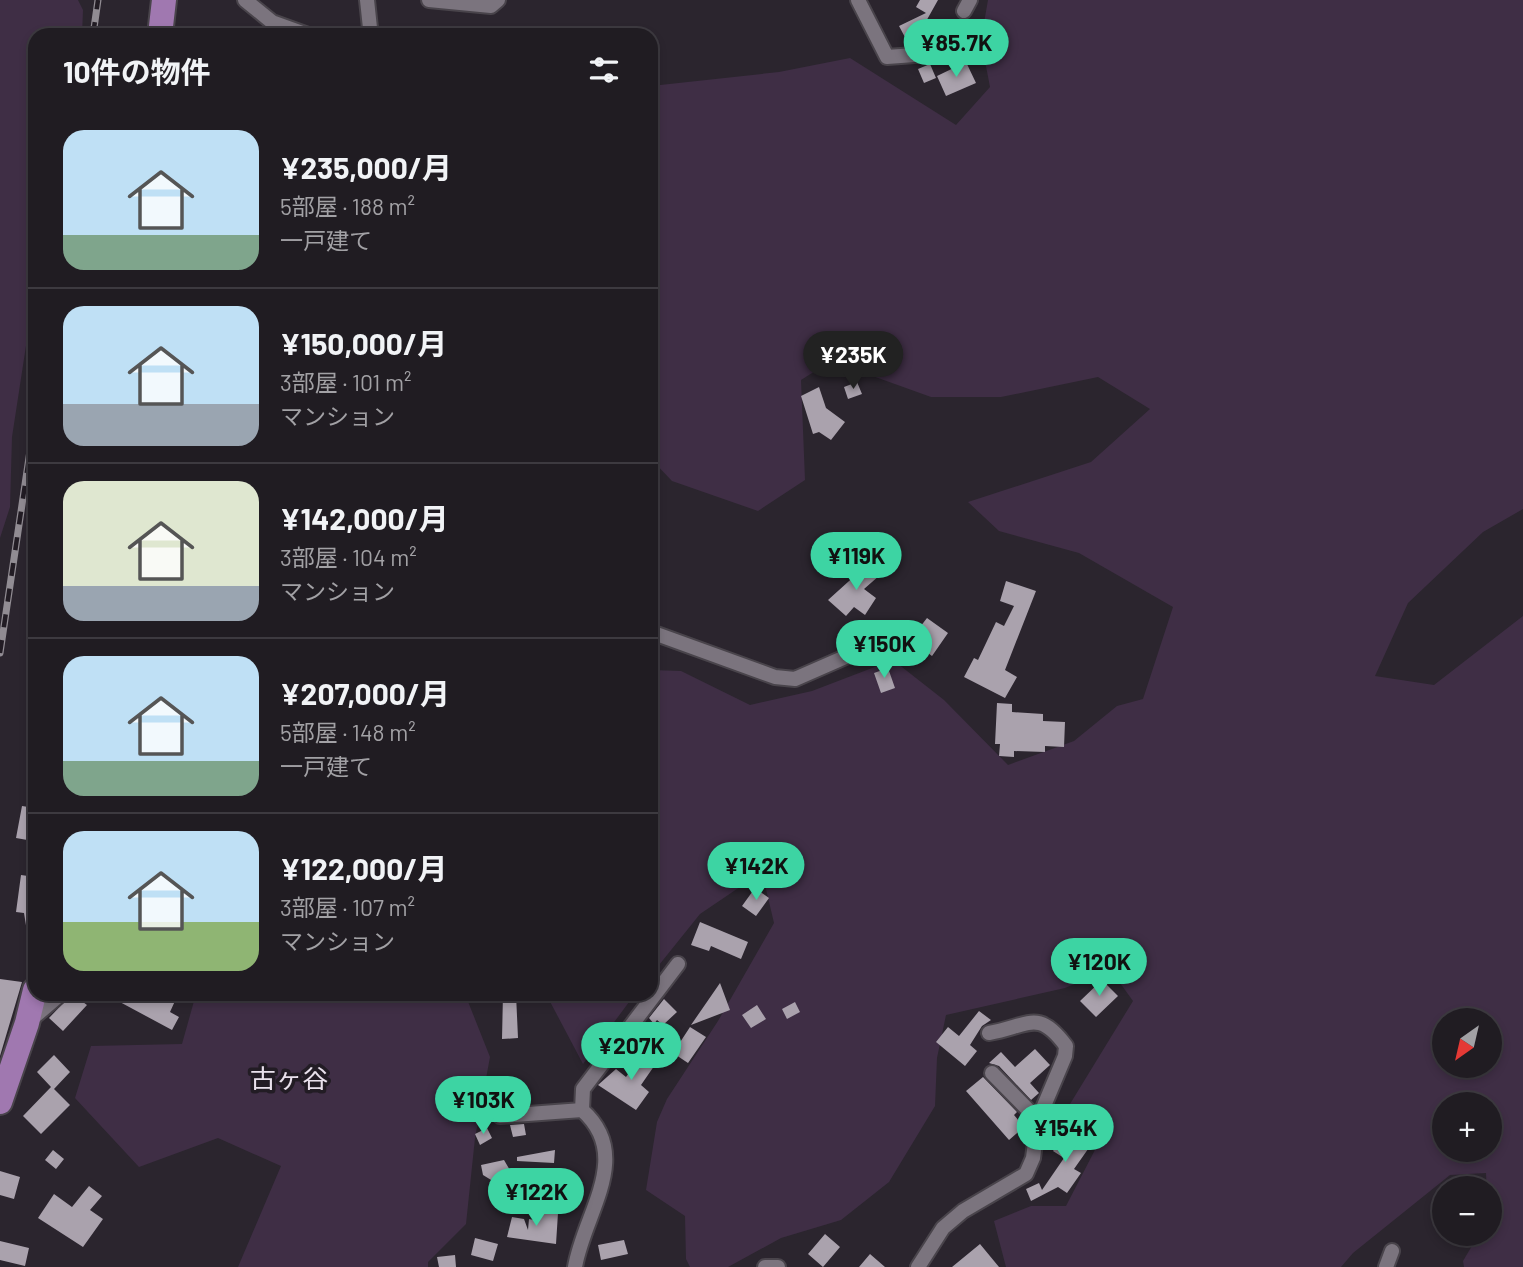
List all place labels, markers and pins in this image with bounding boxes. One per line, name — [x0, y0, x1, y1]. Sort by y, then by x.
pin: ¥85.7K — [899, 20, 1013, 79]
pin: ¥235K — [804, 332, 902, 391]
pin: ¥119K — [807, 532, 905, 592]
pin: ¥150K — [835, 620, 933, 680]
pin: ¥142K — [707, 842, 805, 902]
pin: ¥120K — [1050, 939, 1148, 998]
pin: ¥207K — [582, 1023, 680, 1082]
pin: ¥103K — [434, 1076, 532, 1136]
pin: ¥154K — [1016, 1104, 1114, 1164]
pin: ¥122K — [487, 1168, 585, 1228]

